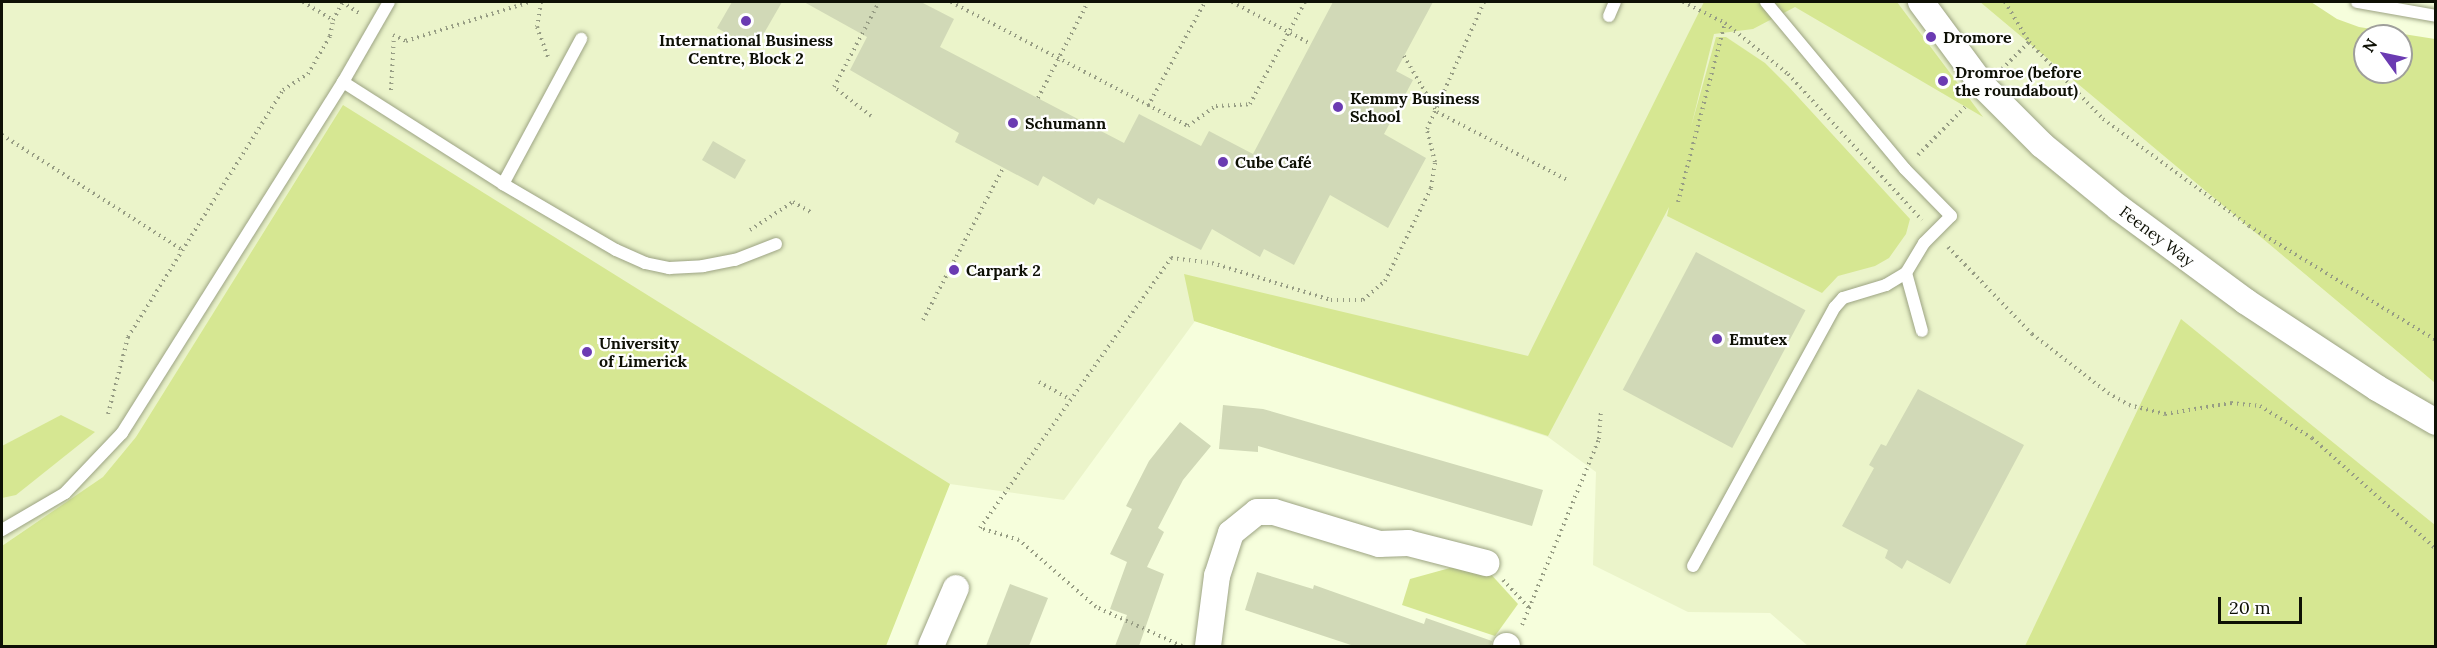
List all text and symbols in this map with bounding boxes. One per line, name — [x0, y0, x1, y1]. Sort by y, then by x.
marker: International Business Centre, Block 2 — [739, 14, 753, 28]
north arrow — [2353, 24, 2413, 84]
place label: Dromore — [1943, 27, 2012, 47]
place label: International Business Centre, Block 2 — [659, 30, 833, 68]
marker: Dromore — [1924, 30, 1938, 44]
text: N — [2358, 35, 2381, 56]
place label: Dromroe (before the roundabout) — [1955, 62, 2082, 100]
marker: Dromroe (before the roundabout) — [1936, 74, 1950, 88]
place label: Kemmy Business School — [1350, 88, 1479, 126]
marker: Kemmy Business School — [1331, 100, 1345, 114]
place label: Schumann — [1025, 113, 1106, 133]
marker: Schumann — [1006, 116, 1020, 130]
place label: Cube Café — [1235, 152, 1312, 172]
marker: Cube Café — [1216, 155, 1230, 169]
street label: Feeney Way — [2116, 202, 2198, 270]
place label: Carpark 2 — [966, 260, 1041, 280]
marker: Carpark 2 — [947, 263, 961, 277]
place label: Emutex — [1729, 329, 1787, 349]
marker: Emutex — [1710, 332, 1724, 346]
place label: University of Limerick — [599, 333, 687, 371]
marker: University of Limerick — [580, 345, 594, 359]
scale bar — [2221, 585, 2305, 623]
text: 20 m — [2229, 596, 2271, 619]

